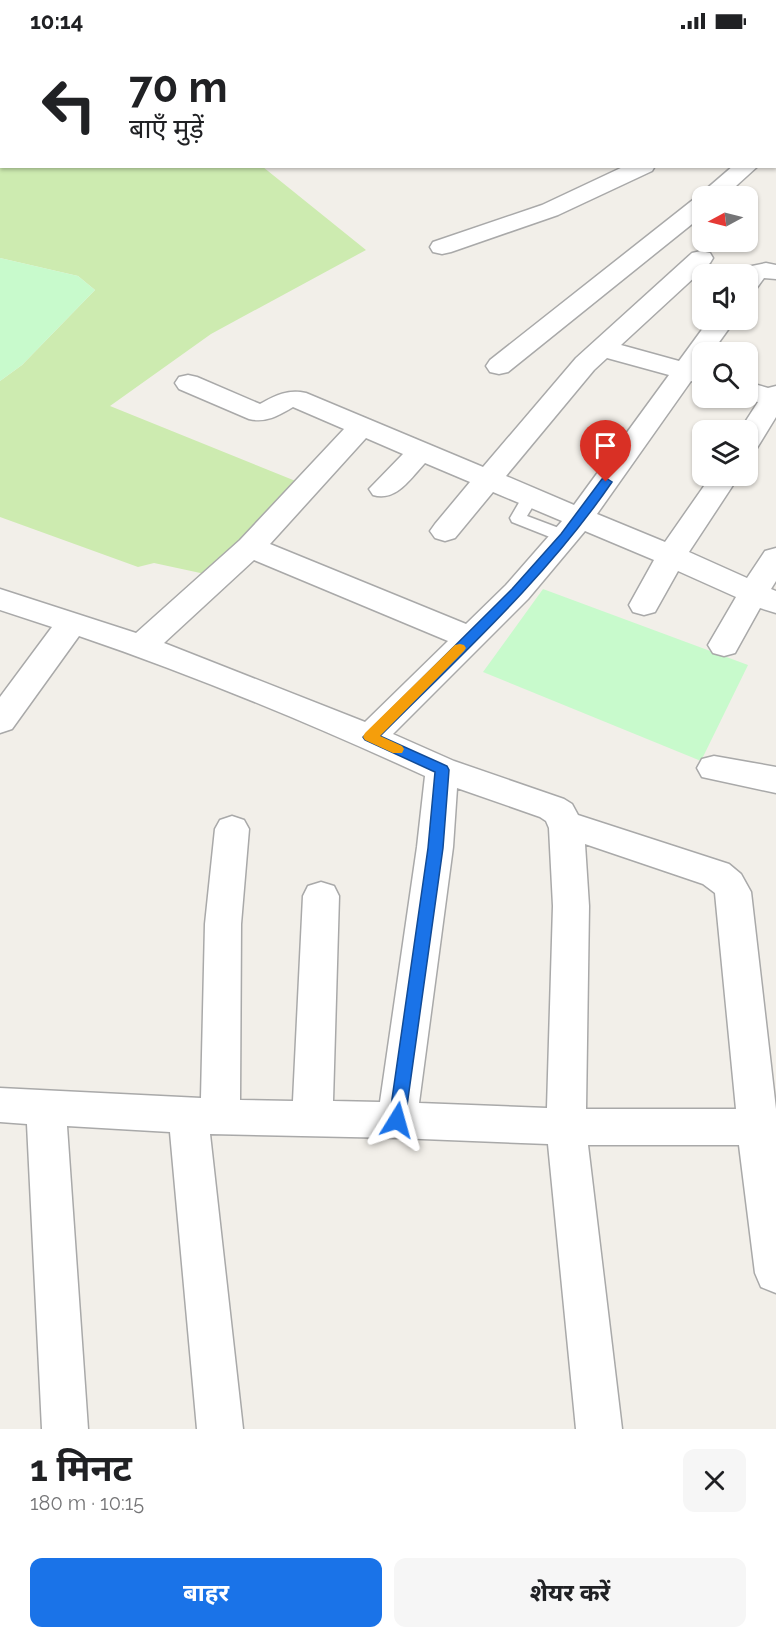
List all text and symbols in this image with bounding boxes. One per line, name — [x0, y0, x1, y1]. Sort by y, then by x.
text: 10:14 — [30, 8, 83, 34]
text: 70 m — [129, 63, 228, 112]
icon: left — [30, 66, 108, 144]
text: बाएँ मुड़ें — [129, 113, 204, 144]
north arrow — [692, 186, 758, 252]
map controls — [692, 186, 758, 486]
button: sound — [692, 264, 758, 330]
button: search — [692, 342, 758, 408]
pin — [580, 420, 631, 482]
button: layers — [692, 420, 758, 486]
icon: arrive — [589, 429, 622, 462]
position arrow — [365, 1088, 429, 1152]
text: 1 मिनट — [30, 1447, 132, 1489]
button: close — [683, 1449, 746, 1512]
text: 180 m · 10:15 — [30, 1491, 144, 1515]
button: बाहर — [30, 1558, 382, 1627]
button: शेयर करें — [394, 1558, 746, 1627]

